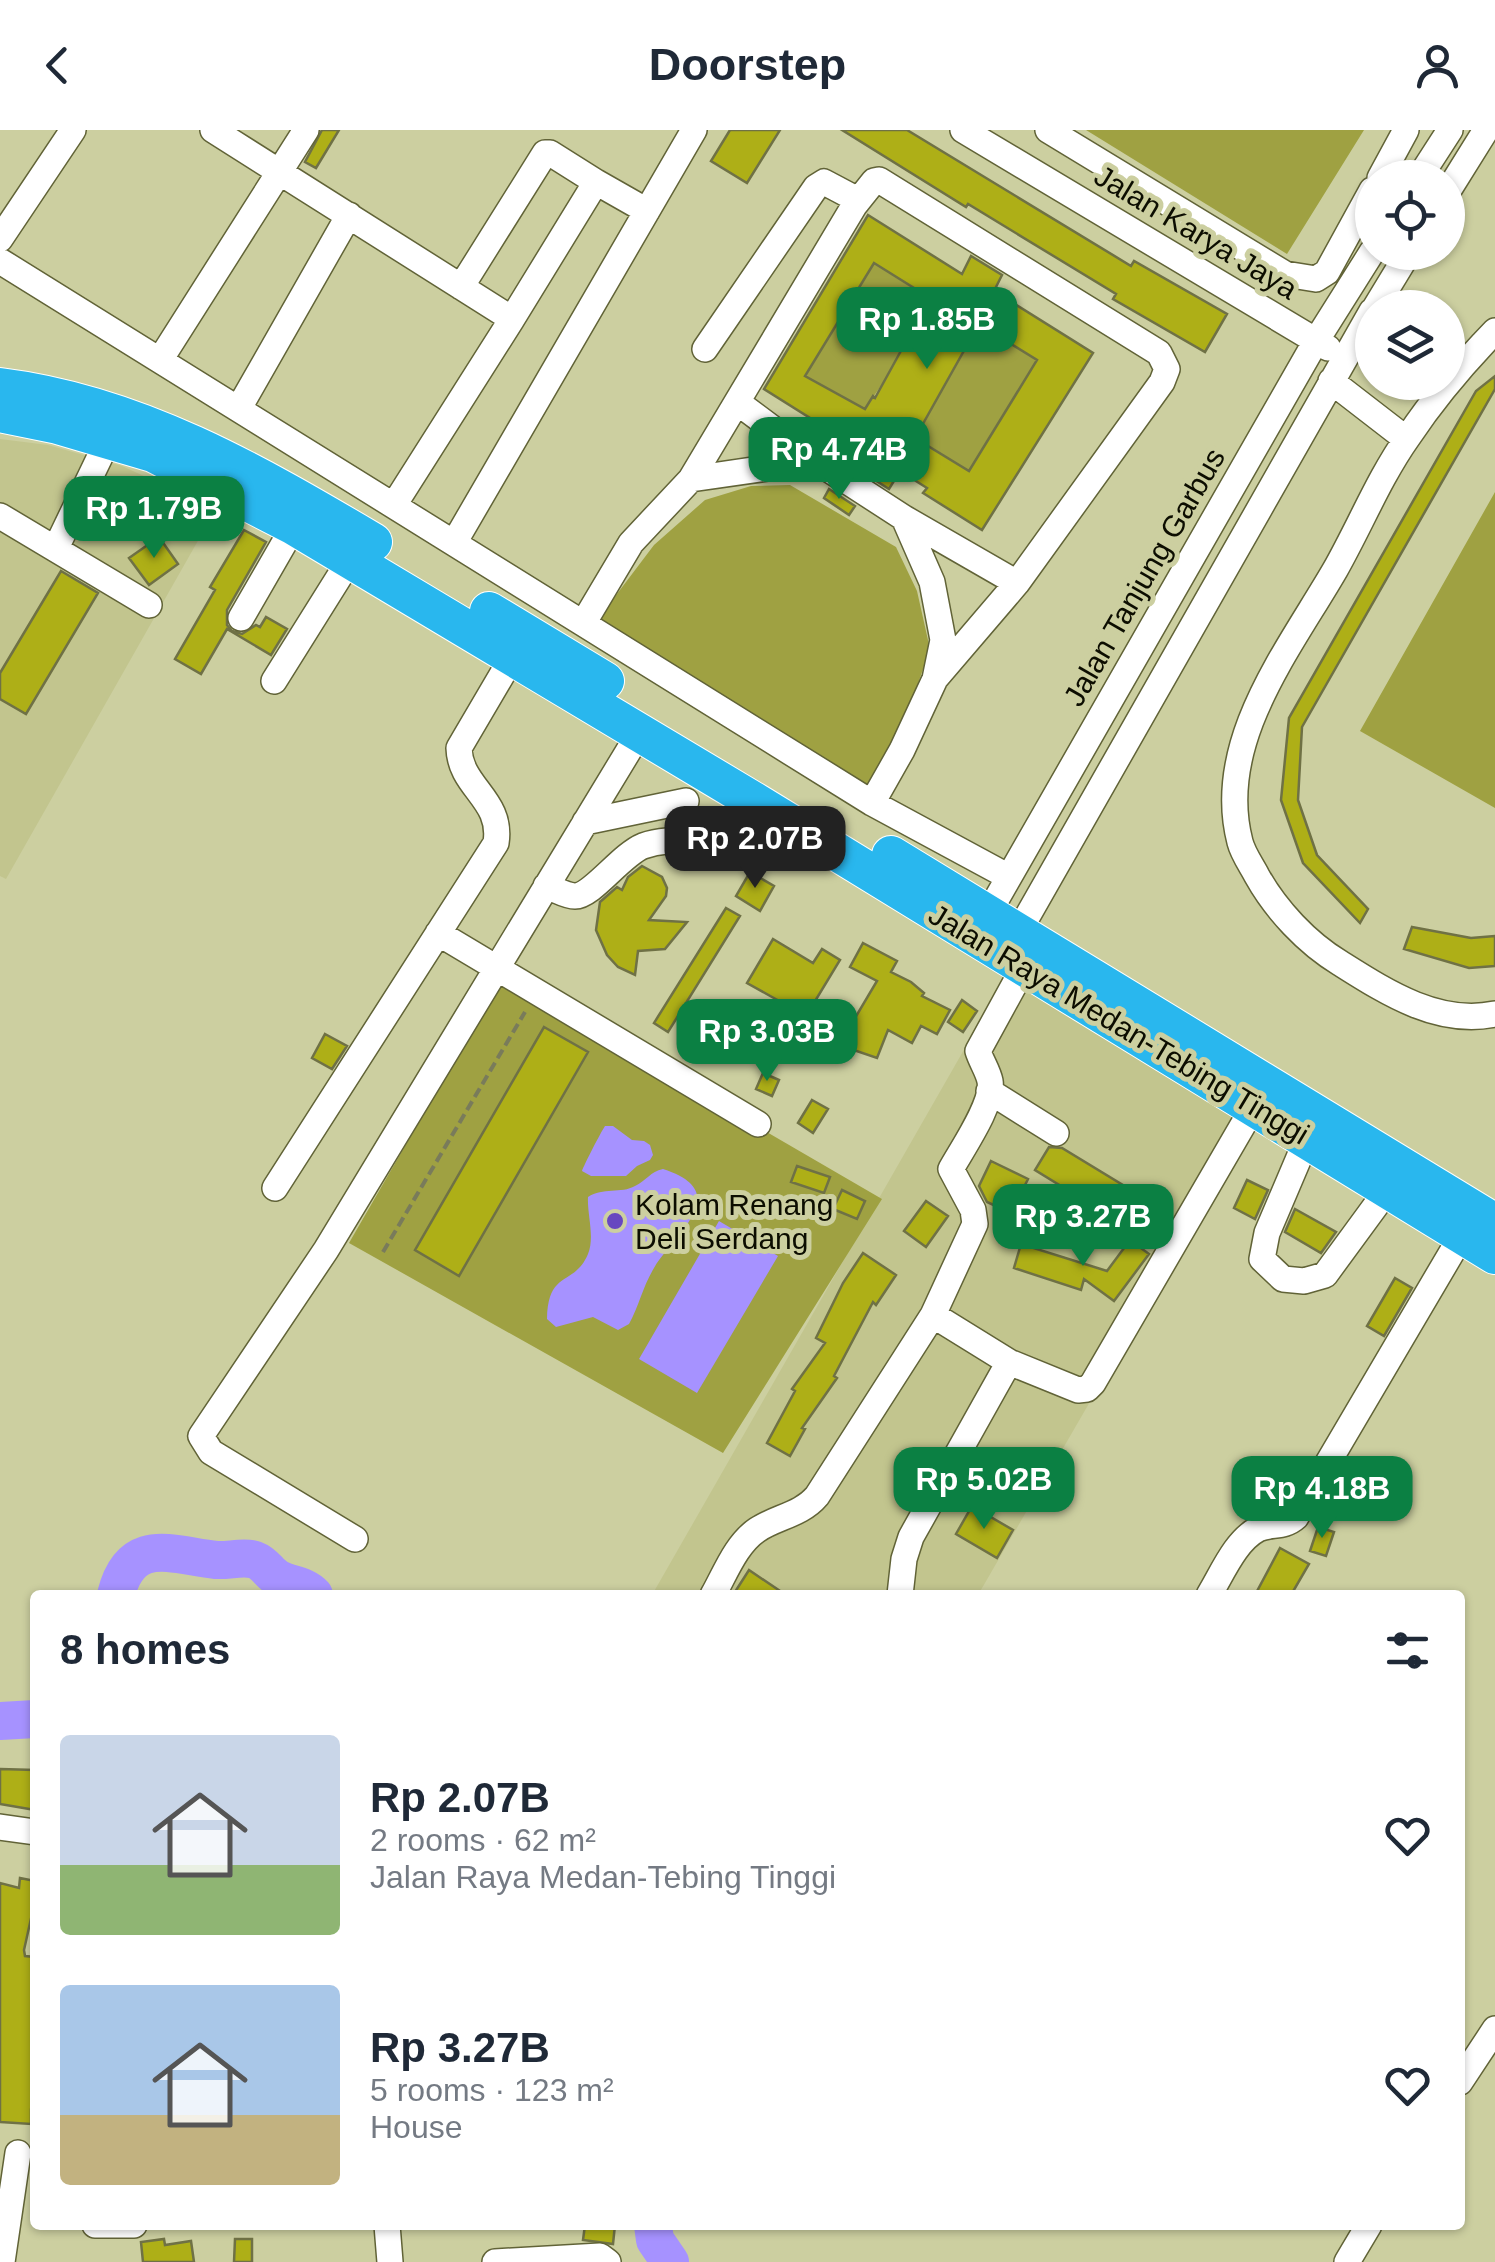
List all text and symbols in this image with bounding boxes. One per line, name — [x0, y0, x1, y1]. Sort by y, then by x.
icon: back — [30, 38, 85, 93]
icon: person — [1410, 38, 1465, 93]
text: Doorstep — [649, 39, 846, 90]
street label: Jalan Karya Jaya — [1089, 159, 1303, 306]
map controls — [1355, 160, 1465, 400]
button: locate — [1355, 160, 1465, 270]
pin: Rp 1.85B — [824, 287, 1030, 372]
button: layers — [1355, 290, 1465, 400]
text: Rp 1.85B — [859, 301, 995, 337]
pin: Rp 4.74B — [736, 417, 942, 502]
text: Rp 4.74B — [771, 431, 907, 467]
street label: Jalan Tanjung Garbus — [1057, 443, 1231, 711]
pin: Rp 1.79B — [51, 476, 257, 561]
text: Rp 1.79B — [86, 490, 222, 526]
pin: Rp 2.07B — [652, 806, 858, 891]
text: Rp 2.07B — [687, 820, 823, 856]
street label: Jalan Raya Medan-Tebing Tinggi — [923, 897, 1315, 1151]
pin: Rp 3.03B — [664, 999, 870, 1084]
text: Rp 3.03B — [699, 1013, 835, 1049]
pin: Rp 3.27B — [980, 1184, 1186, 1269]
place label: Kolam Renang Deli Serdang — [635, 1188, 833, 1255]
text: Rp 3.27B — [1015, 1198, 1151, 1234]
marker: Kolam Renang Deli Serdang — [604, 1210, 626, 1232]
pin: Rp 5.02B — [881, 1447, 1087, 1532]
pin: Rp 4.18B — [1219, 1456, 1425, 1541]
text: Rp 5.02B — [916, 1461, 1052, 1497]
text: Rp 4.18B — [1254, 1470, 1390, 1506]
icon: filters — [1380, 1623, 1435, 1678]
text: 8 homes — [60, 1626, 230, 1673]
text: Rp 2.07B — [370, 1774, 550, 1821]
icon: home — [140, 1775, 260, 1895]
icon: heart — [1380, 1808, 1435, 1863]
text: 2 rooms · 62 m² — [370, 1822, 596, 1858]
text: Jalan Raya Medan-Tebing Tinggi — [370, 1859, 836, 1895]
text: Rp 3.27B — [370, 2024, 550, 2071]
icon: home — [140, 2025, 260, 2145]
icon: heart — [1380, 2058, 1435, 2113]
text: 5 rooms · 123 m² — [370, 2072, 614, 2108]
text: House — [370, 2109, 463, 2145]

